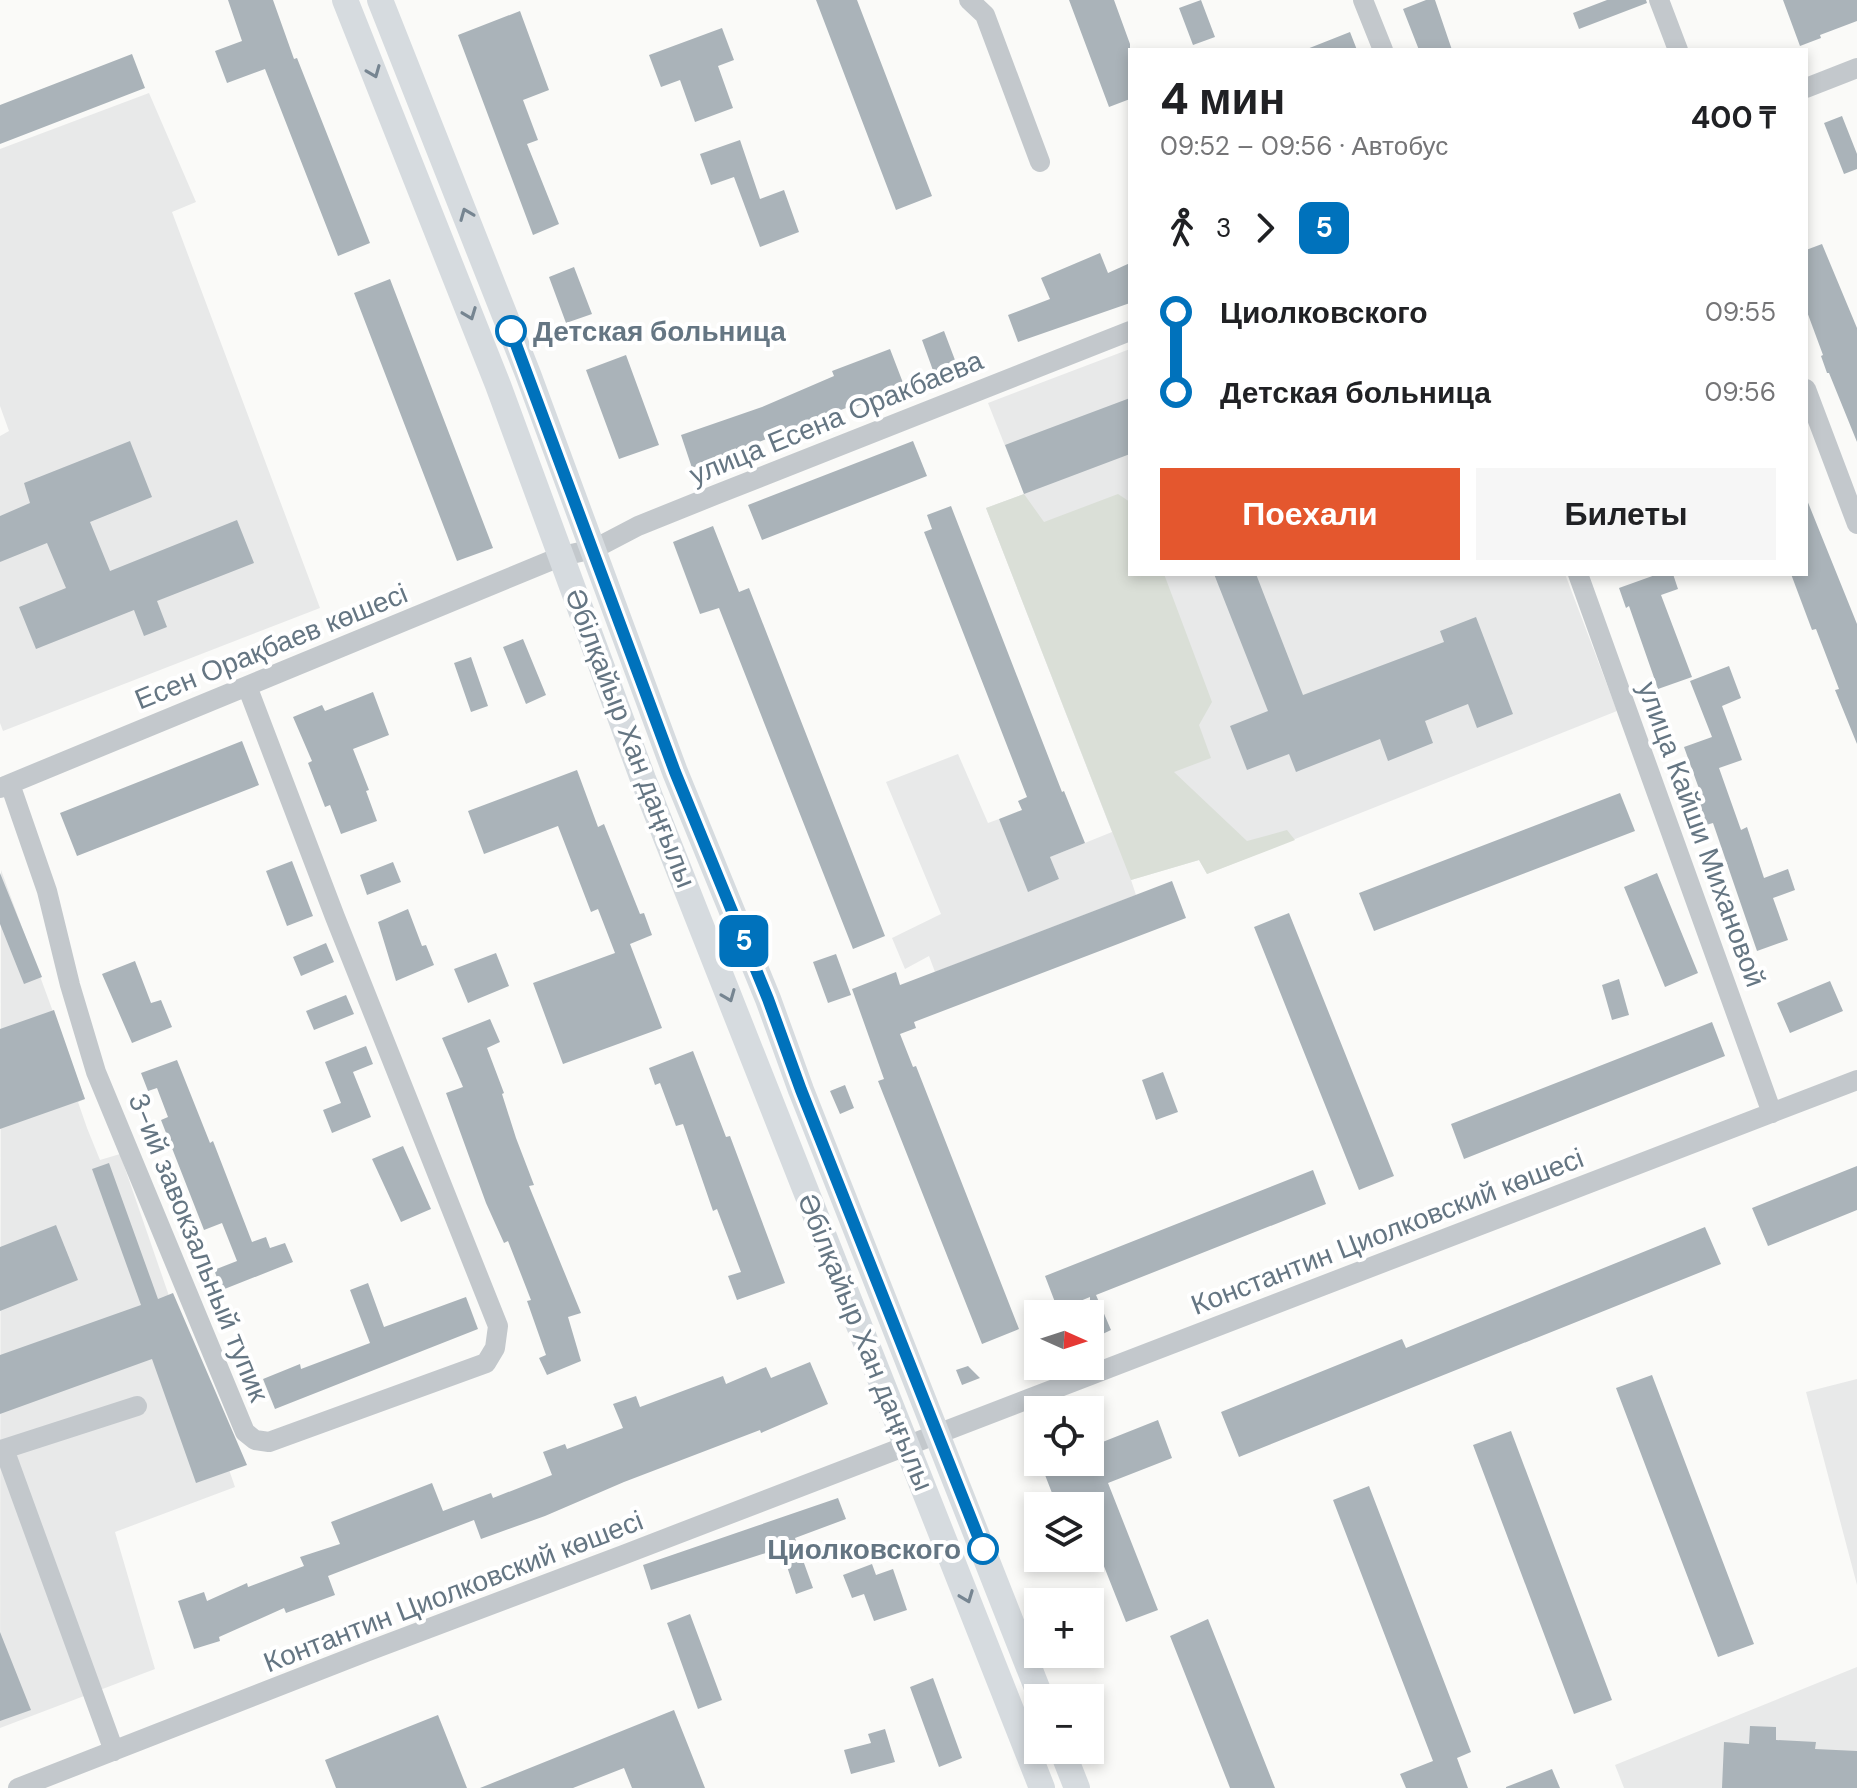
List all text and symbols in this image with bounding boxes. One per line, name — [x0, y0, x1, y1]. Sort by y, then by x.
one-way arrow — [364, 64, 381, 78]
text: 4 мин — [1160, 70, 1285, 128]
text: 400 ₸ — [1691, 98, 1776, 137]
text: 09:52 – 09:56 · Автобус — [1160, 129, 1448, 163]
icon: walk — [1160, 206, 1204, 250]
icon: forward — [1243, 206, 1287, 250]
one-way arrow — [459, 208, 476, 222]
text: 5 — [1315, 209, 1333, 246]
text: 3 — [1216, 211, 1231, 245]
text: Циолковского — [1220, 293, 1428, 332]
text: 09:55 — [1705, 295, 1776, 329]
one-way arrow — [460, 306, 477, 320]
place label: Детская больница — [533, 313, 786, 350]
marker: Детская больница — [496, 316, 526, 346]
street label: улица Есена Оракбаева — [684, 341, 989, 493]
text: Детская больница — [1220, 373, 1491, 412]
text: 09:56 — [1704, 375, 1776, 409]
button: Поехали — [1160, 468, 1460, 560]
button: Билеты — [1476, 468, 1776, 560]
street label: Есен Орақбаев көшесі — [129, 575, 413, 718]
street label: Әбілқайыр Хан даңғылы — [556, 583, 705, 893]
street label: улица Кайши Михановой — [1629, 676, 1774, 992]
line badge: 5 — [718, 915, 770, 967]
text: 5 — [735, 922, 753, 959]
one-way arrow — [720, 988, 736, 1002]
street label: 3-ий завокзальный тупик — [120, 1087, 278, 1408]
street label: Константин Циолковский көшесі — [1186, 1139, 1589, 1324]
street label: Әбілқайыр Хан даңғылы — [789, 1188, 942, 1496]
north arrow — [1024, 1300, 1104, 1380]
map controls — [1024, 1300, 1104, 1764]
button: locate — [1024, 1396, 1104, 1476]
button: layers — [1024, 1492, 1104, 1572]
street label: Контантин Циолковский көшесі — [258, 1502, 648, 1681]
place label: Циолковского — [767, 1531, 961, 1568]
marker: Циолковского — [968, 1534, 998, 1564]
button: + — [1024, 1588, 1104, 1668]
one-way arrow — [957, 1589, 974, 1603]
button: − — [1024, 1684, 1104, 1764]

